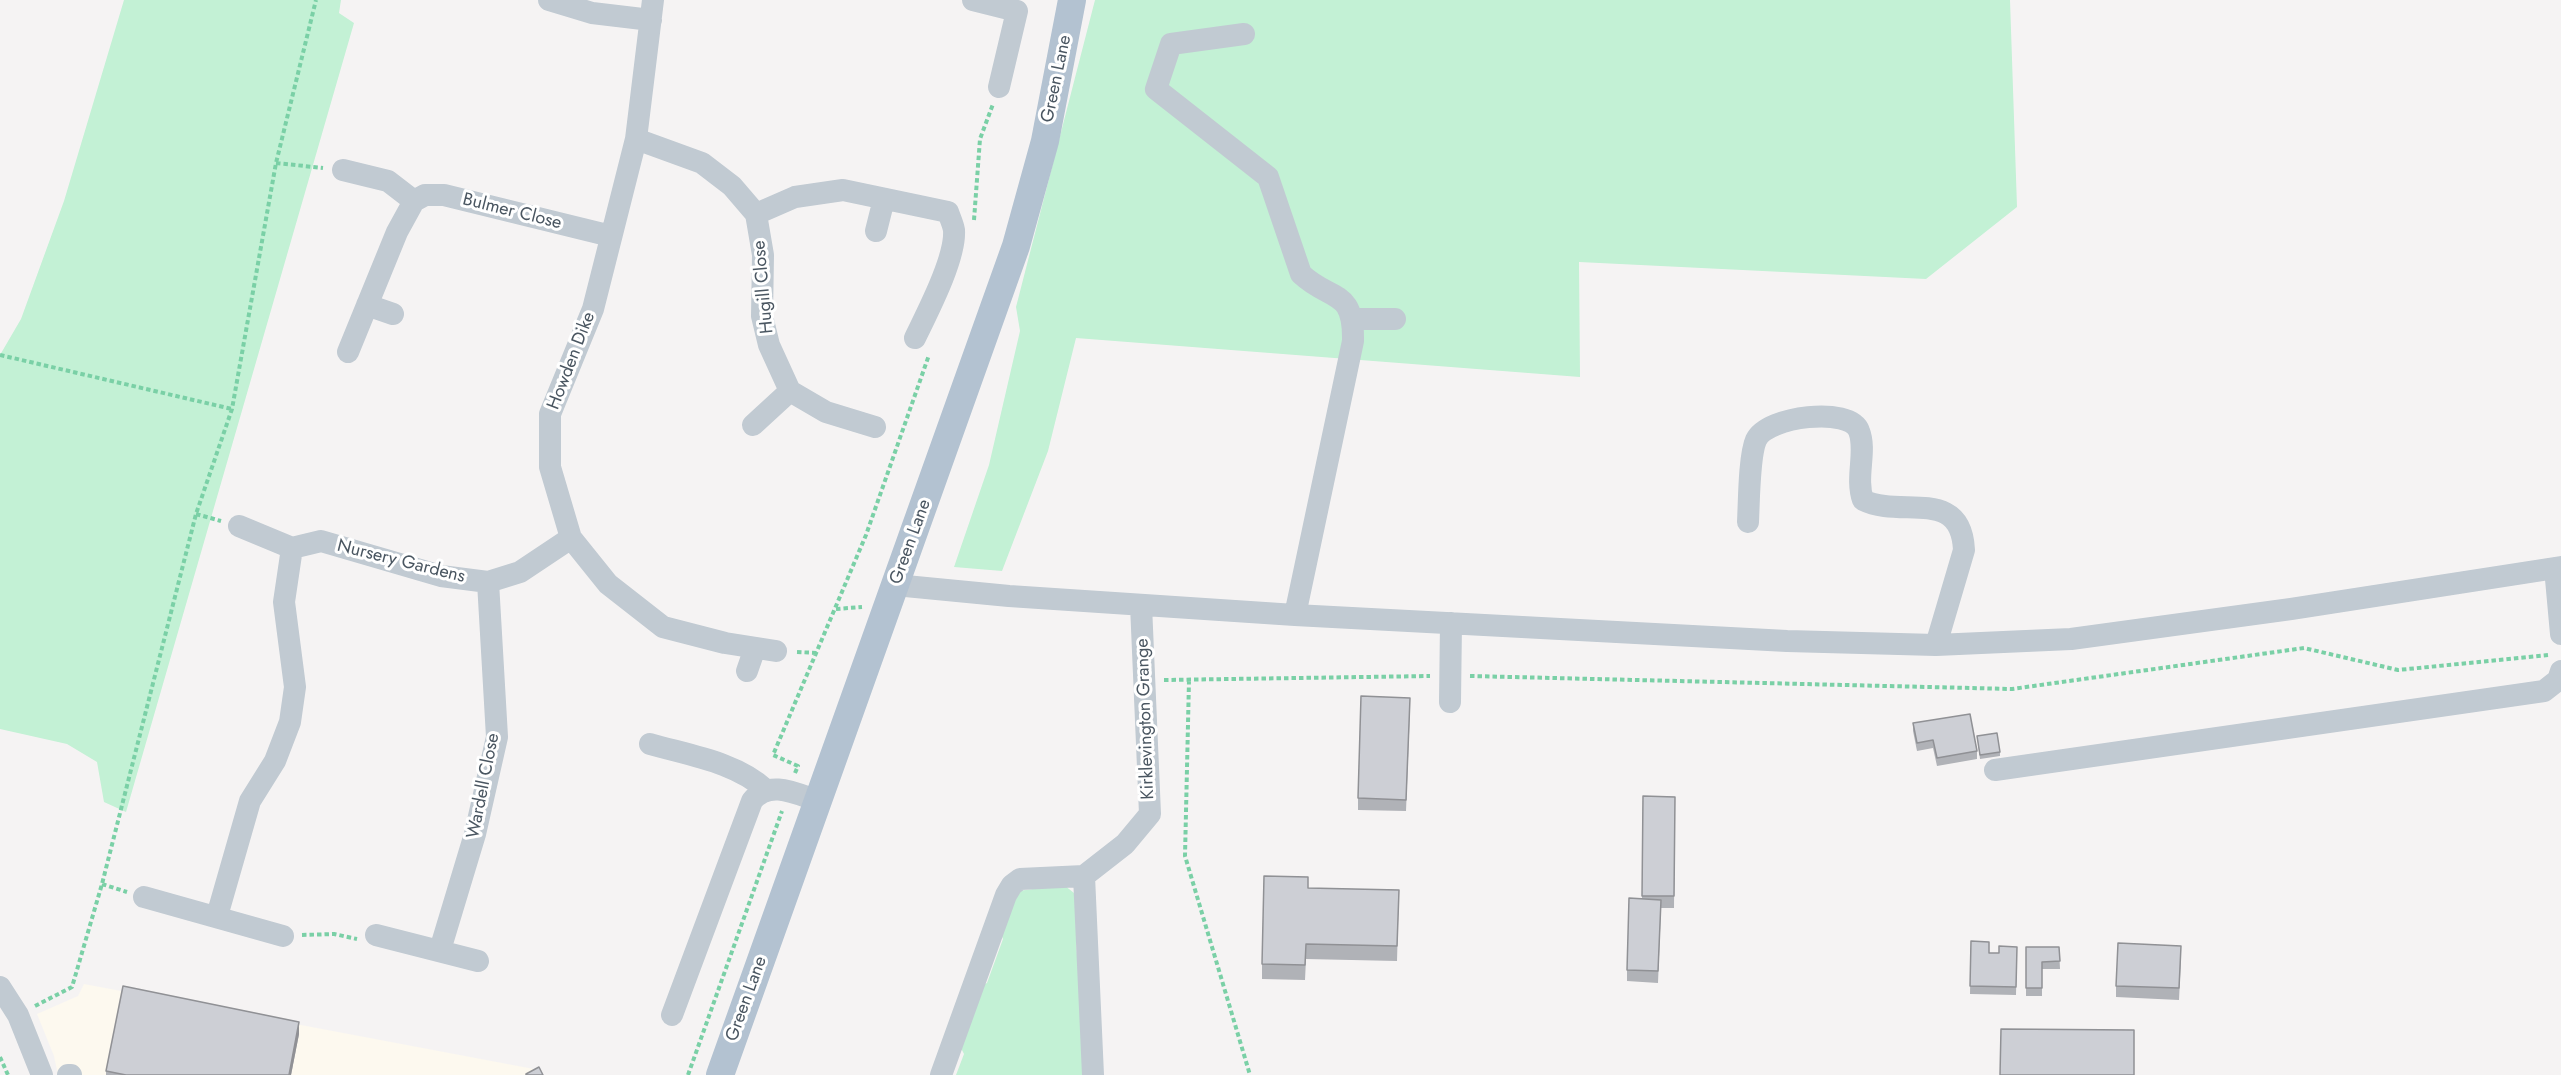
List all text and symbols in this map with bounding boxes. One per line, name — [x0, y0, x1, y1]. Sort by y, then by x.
street label: Green Lane — [1037, 33, 1077, 125]
street label: Bulmer Close — [460, 189, 564, 235]
street label: Hugill Close — [749, 239, 779, 335]
street label: Howden Dike — [543, 309, 601, 413]
street label: Green Lane — [886, 497, 936, 587]
street label: Nursery Gardens — [335, 536, 467, 588]
street label: Kirklevington Grange — [1132, 638, 1160, 800]
street label: Wardell Close — [463, 731, 505, 841]
street label: Green Lane — [722, 954, 772, 1044]

